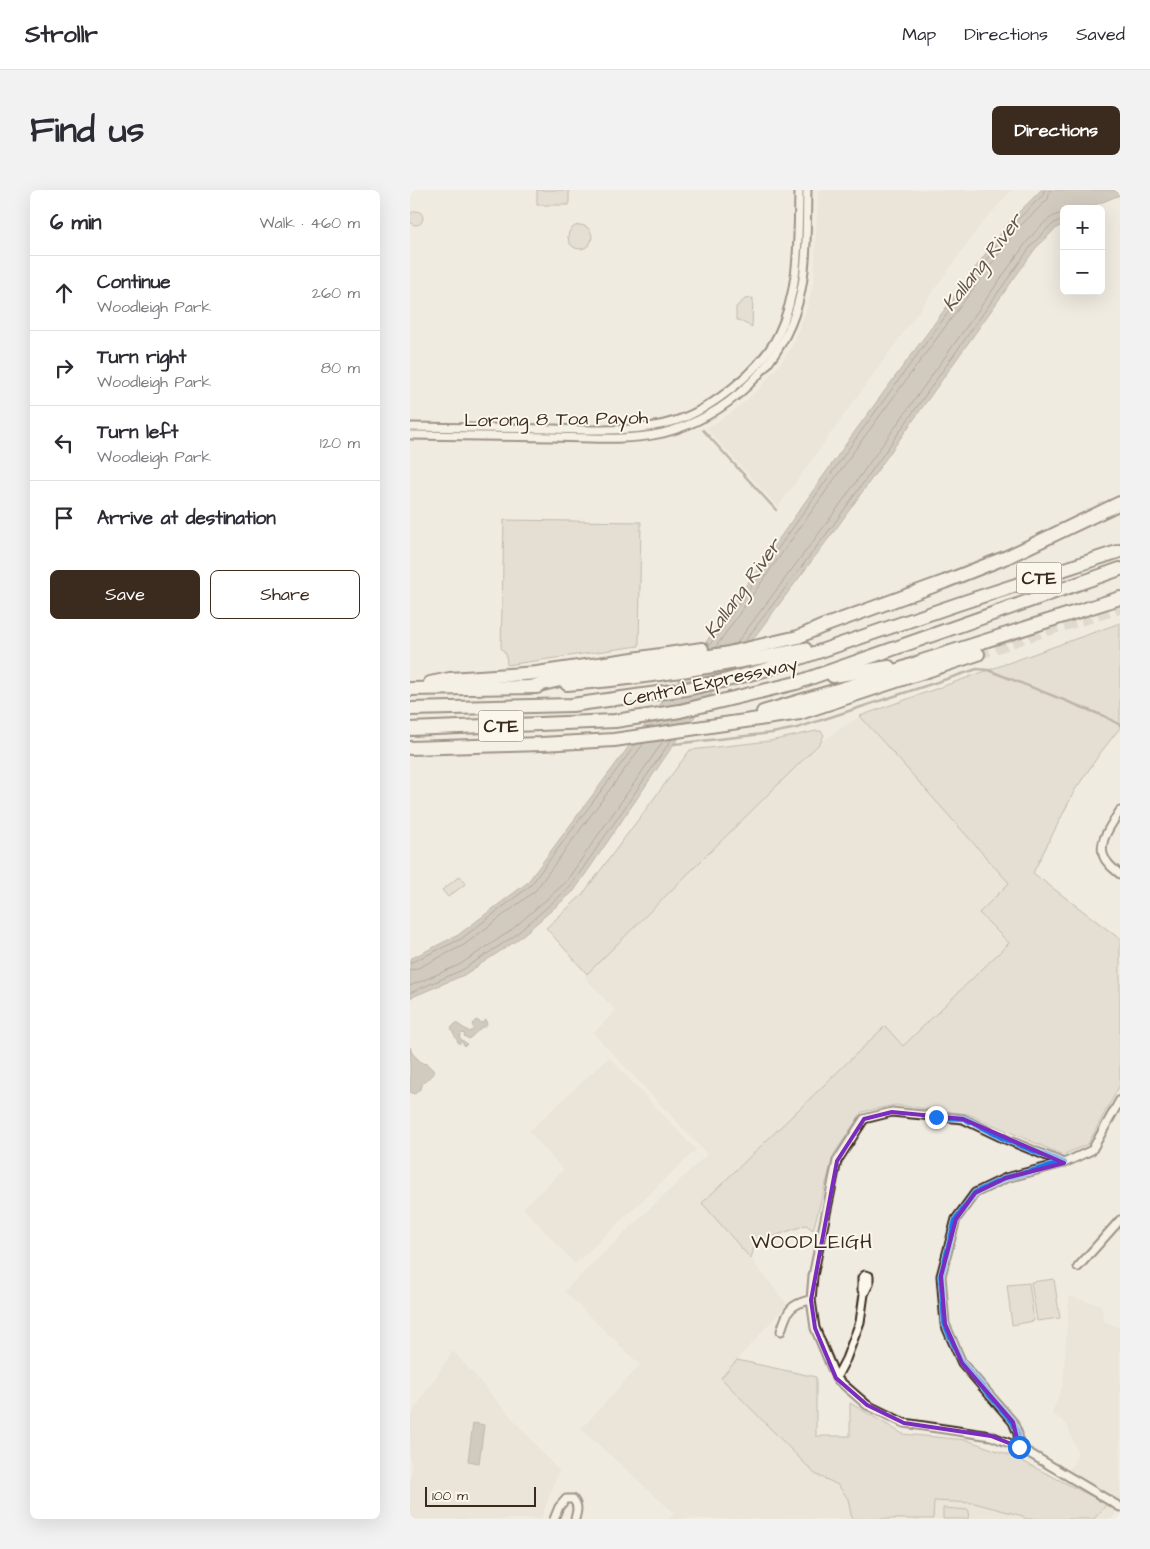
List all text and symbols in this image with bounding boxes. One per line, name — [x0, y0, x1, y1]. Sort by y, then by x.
text: Strollr — [25, 18, 98, 52]
text: Map — [902, 22, 936, 47]
text: Directions — [964, 22, 1048, 47]
text: Saved — [1076, 22, 1125, 47]
text: Find us — [30, 106, 144, 155]
button: Directions — [992, 106, 1120, 155]
map controls — [1060, 205, 1105, 295]
button: + — [1060, 205, 1105, 250]
water label: Kallang River — [936, 207, 1032, 318]
text: 6 min — [50, 208, 102, 237]
text: Walk · 460 m — [260, 212, 360, 234]
button: − — [1060, 250, 1105, 295]
text: Continue — [97, 269, 171, 296]
icon: ahead — [50, 279, 78, 307]
text: 260 m — [312, 282, 360, 304]
text: Woodleigh Park — [97, 296, 211, 318]
text: Turn right — [97, 344, 186, 371]
icon: right — [50, 354, 78, 382]
text: 80 m — [321, 357, 360, 379]
text: Woodleigh Park — [97, 371, 211, 393]
street label: Lorong 8 Toa Payoh — [464, 404, 649, 436]
text: Turn left — [97, 419, 178, 446]
icon: left — [50, 429, 78, 457]
text: 120 m — [320, 432, 360, 454]
text: Woodleigh Park — [97, 446, 211, 468]
icon: arrive — [50, 504, 78, 532]
text: Arrive at destination — [97, 505, 276, 532]
water label: Kallang River — [697, 532, 790, 645]
road number: CTE — [1016, 562, 1062, 593]
button: Save — [50, 570, 200, 619]
button: Share — [210, 570, 360, 619]
street label: Central Expressway — [621, 651, 801, 715]
road number: CTE — [478, 710, 524, 742]
route end — [925, 1106, 948, 1129]
district label: WOODLEIGH — [751, 1228, 873, 1256]
route start — [1008, 1436, 1031, 1459]
scale bar — [425, 1484, 536, 1507]
text: 100 m — [432, 1486, 468, 1506]

